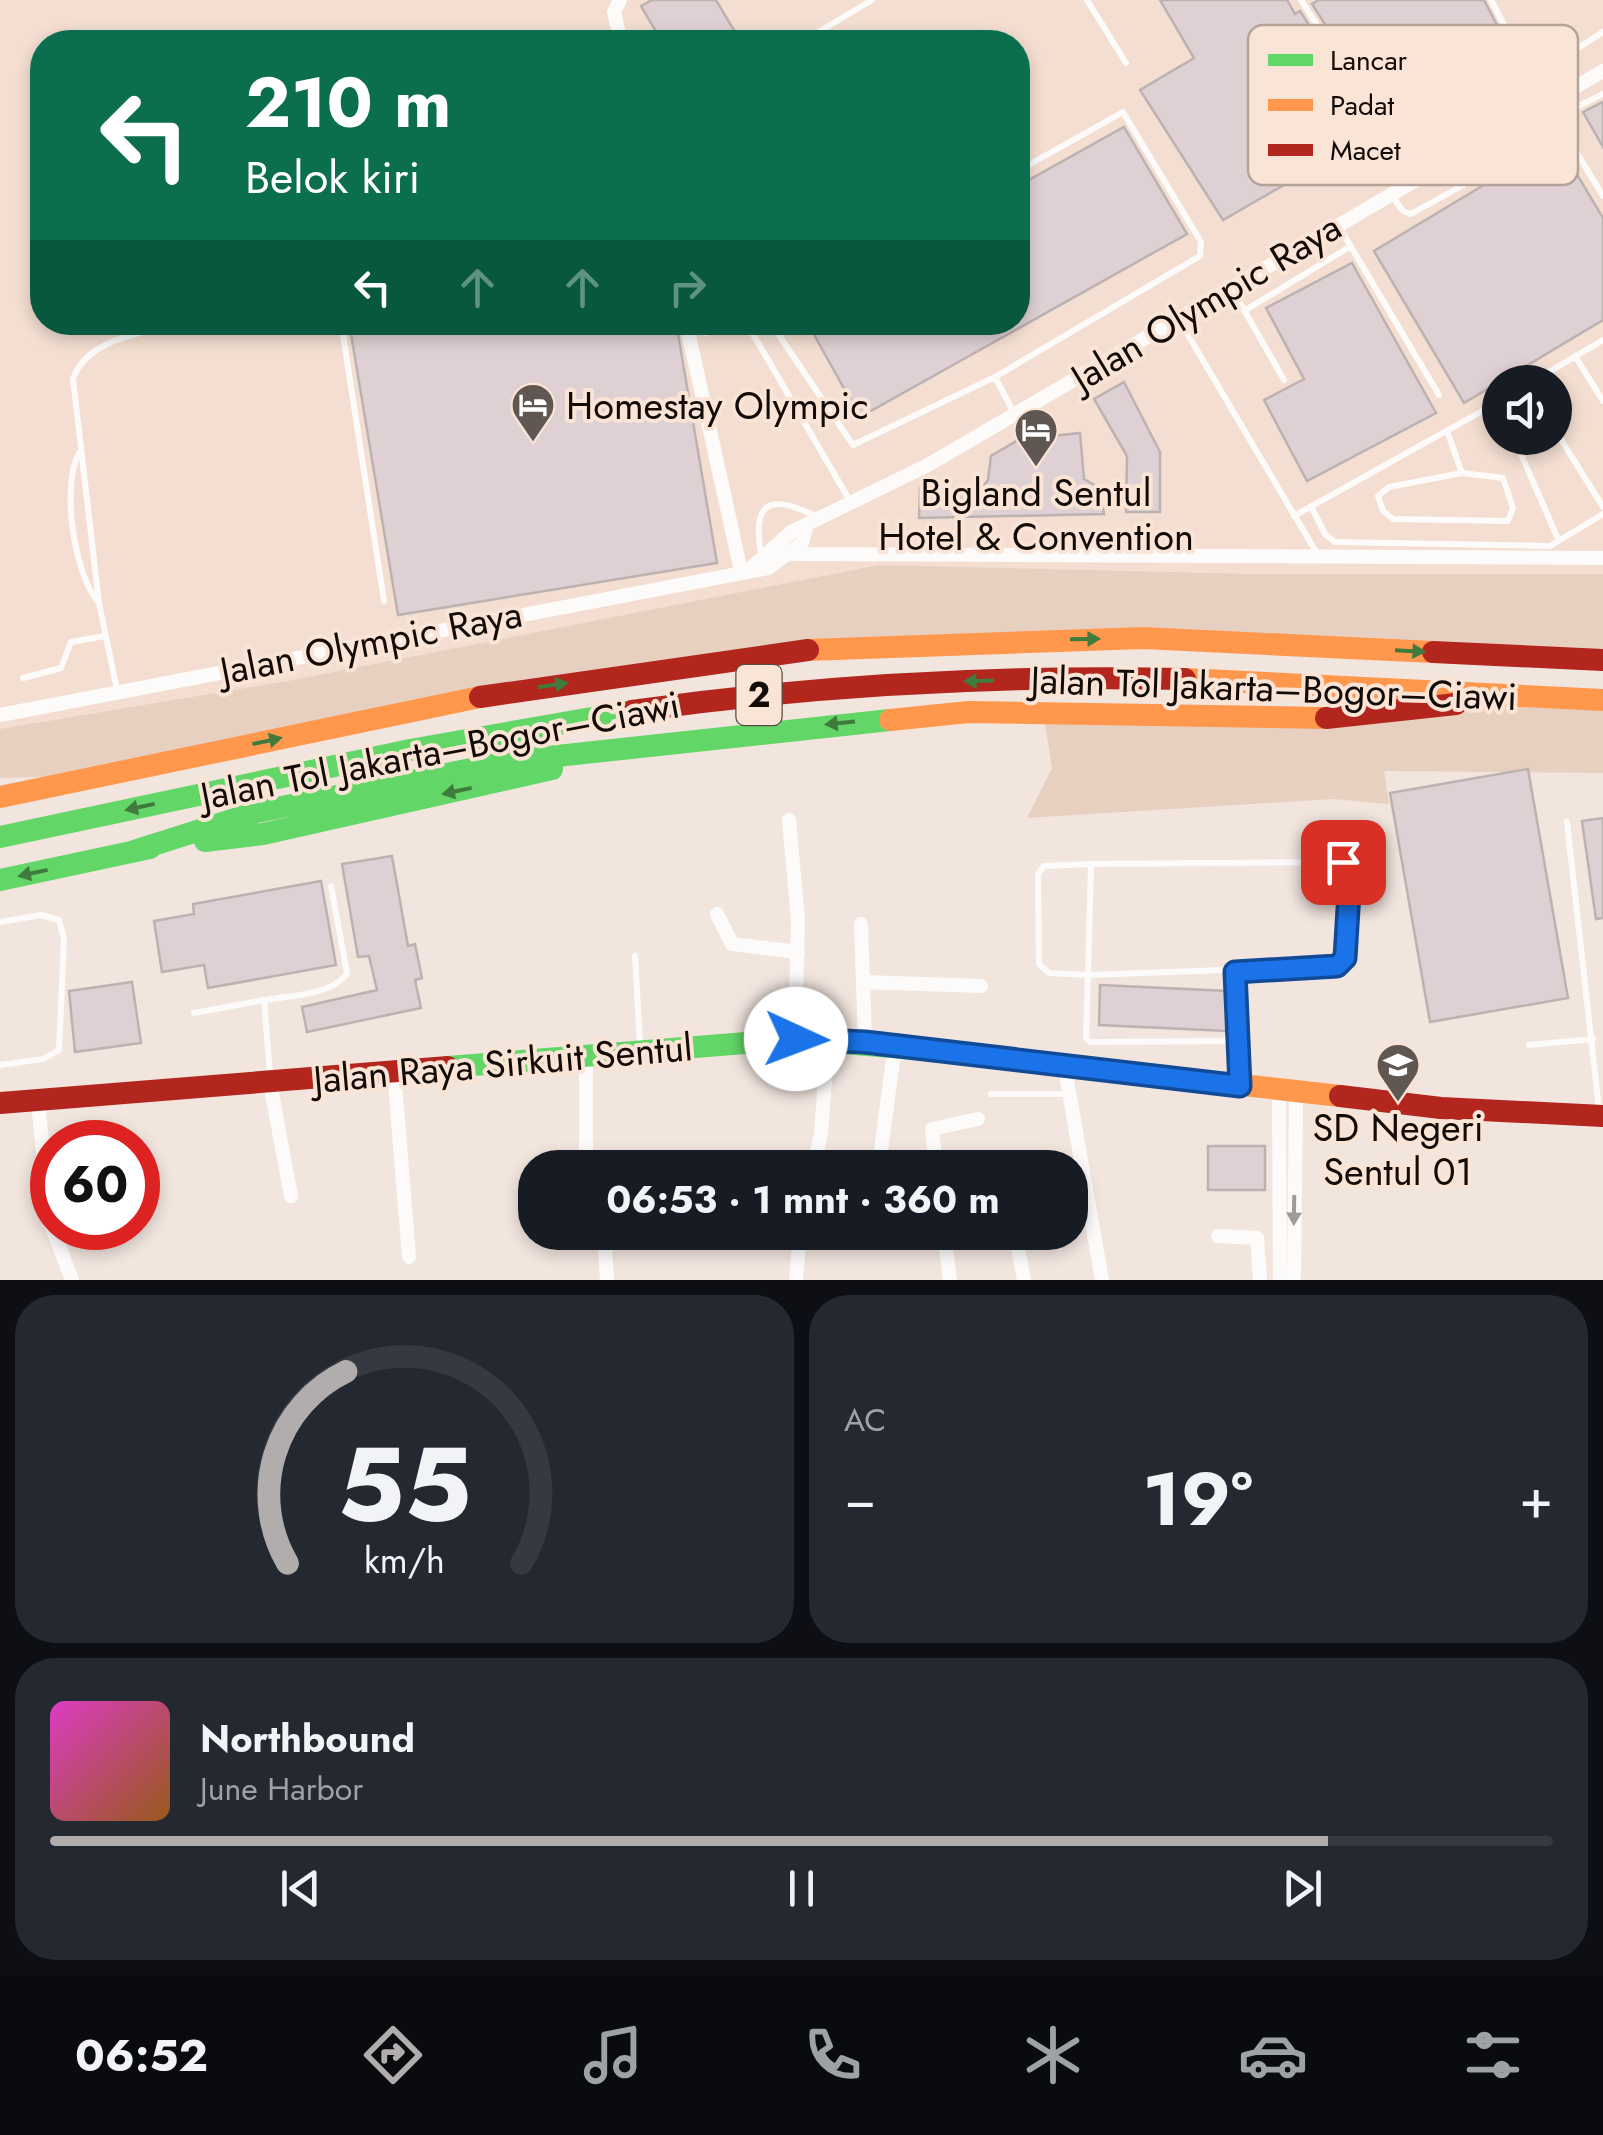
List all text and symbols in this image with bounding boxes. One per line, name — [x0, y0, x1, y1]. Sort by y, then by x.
legend — [1248, 25, 1578, 185]
text: Lancar — [1330, 40, 1408, 81]
text: 210 m — [245, 52, 451, 153]
icon: left — [80, 70, 210, 200]
text: Padat — [1330, 85, 1394, 126]
text: Macet — [1330, 130, 1401, 171]
text: Belok kiri — [245, 145, 420, 210]
street label: Jalan Olympic Raya — [1056, 200, 1351, 407]
icon: left — [345, 260, 400, 315]
icon: ahead — [450, 260, 505, 315]
icon: ahead — [555, 260, 610, 315]
icon: right — [660, 260, 715, 315]
map controls — [1482, 365, 1572, 455]
button: sound — [1482, 365, 1572, 455]
place label: Homestay Olympic — [566, 378, 869, 433]
hotel icon: Homestay Olympic — [510, 382, 556, 443]
hotel icon: Bigland Sentul Hotel & Convention — [1013, 407, 1059, 468]
place label: Bigland Sentul Hotel & Convention — [878, 465, 1194, 564]
street label: Jalan Olympic Raya — [210, 586, 527, 699]
one-way arrow — [1070, 631, 1102, 647]
one-way arrow — [1394, 643, 1426, 659]
street label: Jalan Tol Jakarta–Bogor–Ciawi — [1025, 652, 1518, 724]
road number: 2 — [736, 665, 782, 725]
one-way arrow — [962, 673, 994, 689]
street label: Jalan Tol Jakarta–Bogor–Ciawi — [191, 677, 684, 824]
one-way arrow — [538, 677, 569, 692]
one-way arrow — [824, 716, 856, 732]
one-way arrow — [252, 732, 283, 748]
one-way arrow — [441, 784, 472, 800]
one-way arrow — [124, 800, 155, 816]
pin — [1301, 820, 1386, 905]
icon: arrive — [1316, 835, 1371, 890]
one-way arrow — [17, 865, 48, 881]
position arrow — [744, 987, 848, 1091]
street label: Jalan Raya Sirkuit Sentul — [306, 1019, 695, 1107]
school or university icon: SD Negeri Sentul 01 — [1375, 1042, 1421, 1103]
place label: SD Negeri Sentul 01 — [1312, 1100, 1484, 1199]
speed limit sign: 60 — [30, 1120, 160, 1250]
text: 06:53 · 1 mnt · 360 m — [606, 1172, 1000, 1227]
one-way arrow — [1286, 1194, 1302, 1226]
text: AC — [844, 1397, 886, 1443]
text: 55 — [337, 1410, 472, 1560]
text: 19° — [1142, 1445, 1253, 1553]
text: − — [844, 1459, 876, 1539]
text: + — [1519, 1459, 1553, 1539]
text: km/h — [364, 1535, 445, 1586]
text: Northbound — [200, 1711, 415, 1766]
text: June Harbor — [200, 1766, 363, 1812]
icon: previous — [273, 1861, 328, 1916]
icon: pause — [774, 1861, 829, 1916]
icon: next — [1275, 1861, 1330, 1916]
icon: directions — [358, 2020, 428, 2090]
icon: music — [578, 2020, 648, 2090]
icon: phone — [798, 2020, 868, 2090]
icon: climate — [1018, 2020, 1088, 2090]
icon: car — [1238, 2020, 1308, 2090]
icon: filters — [1458, 2020, 1528, 2090]
text: 06:52 — [75, 2023, 208, 2088]

